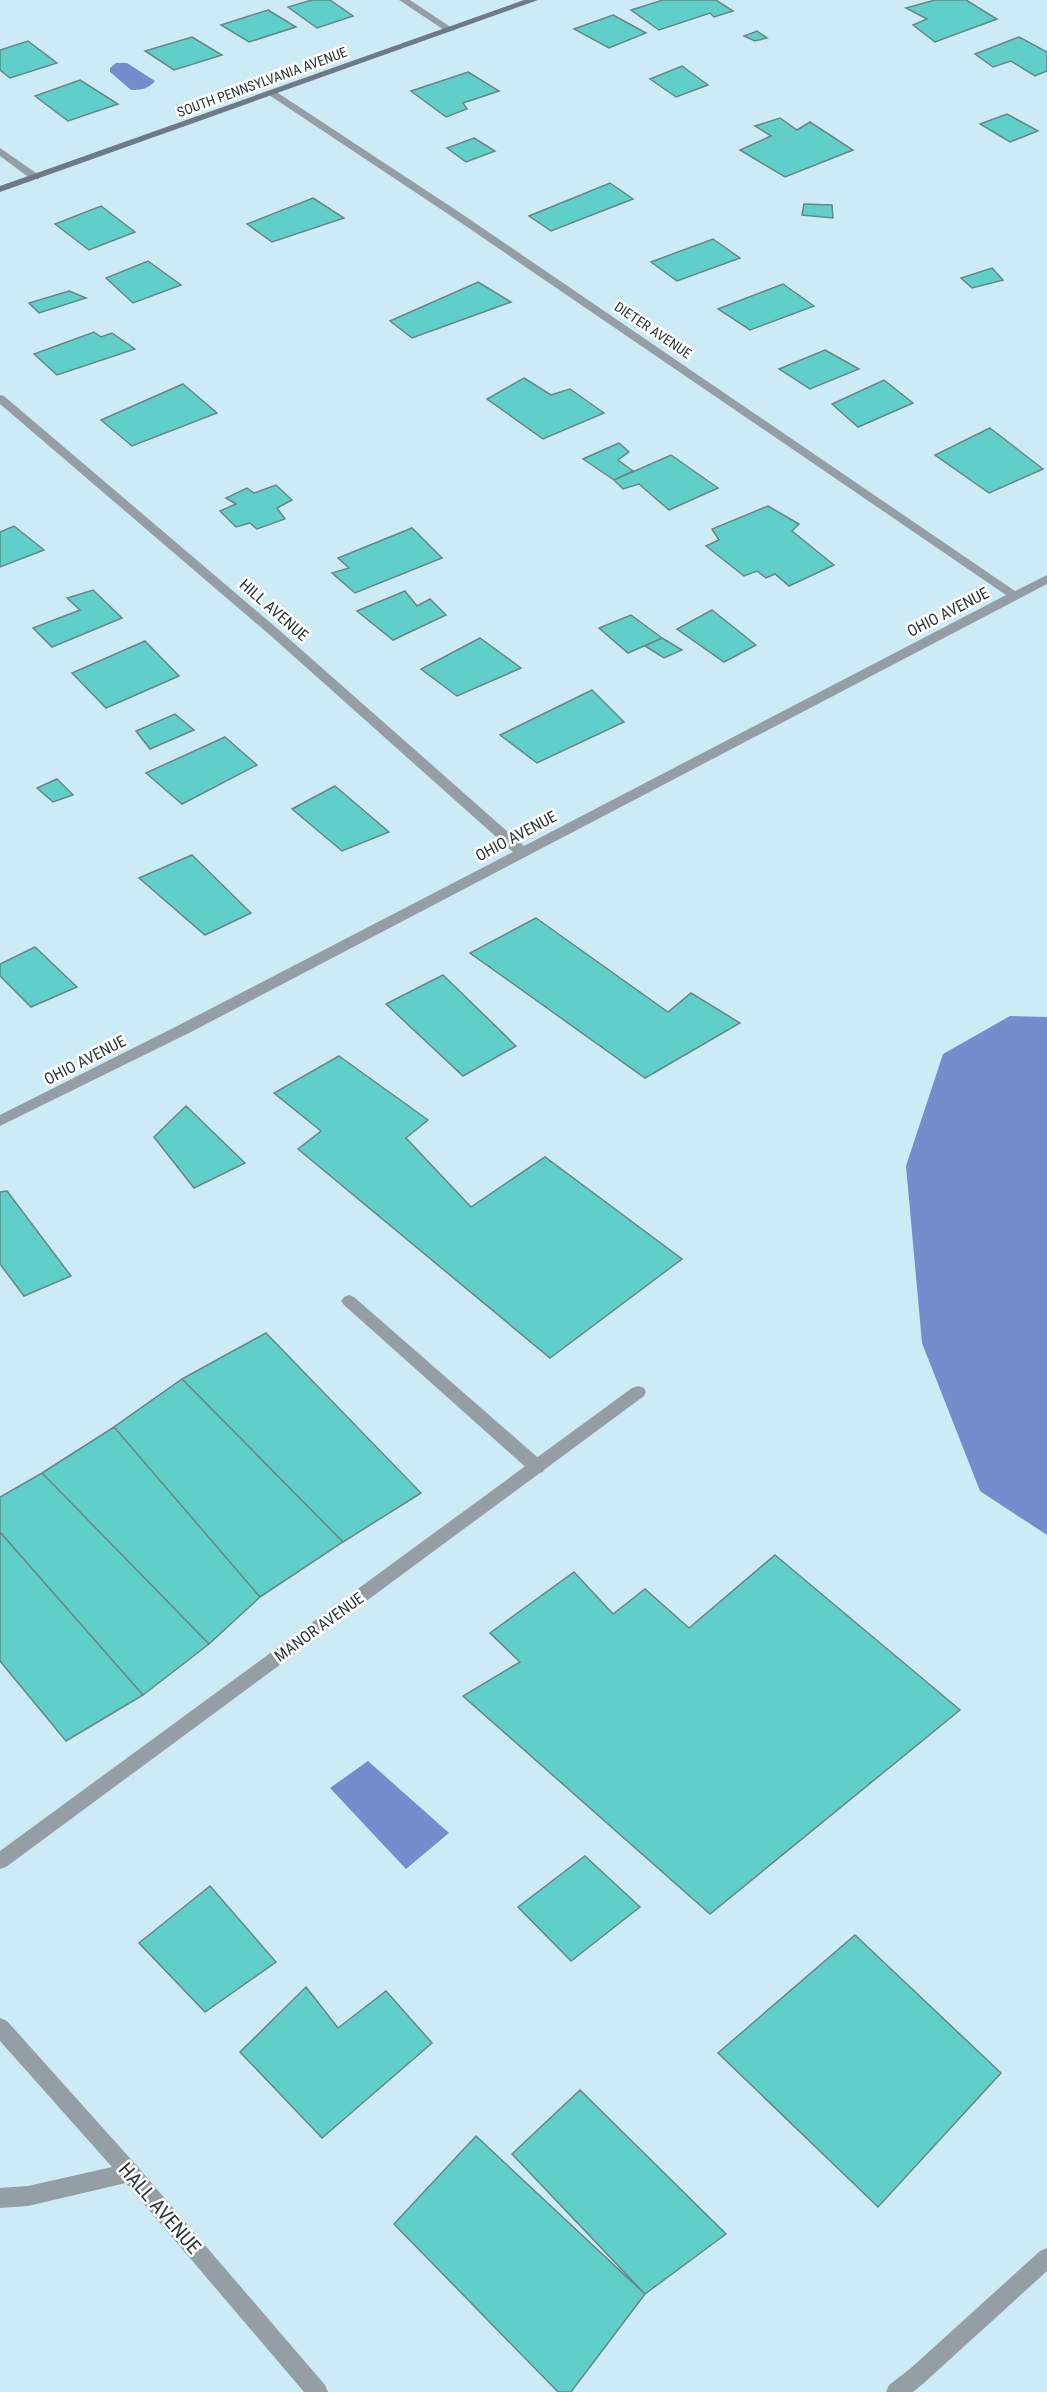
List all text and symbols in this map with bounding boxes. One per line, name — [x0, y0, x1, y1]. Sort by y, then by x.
street label: SOUTH PENNSYLVANIA AVENUE — [175, 44, 349, 120]
street label: DIETER AVENUE — [612, 298, 695, 362]
street label: HILL AVENUE — [236, 575, 312, 645]
street label: OHIO AVENUE — [904, 583, 992, 641]
street label: OHIO AVENUE — [472, 807, 560, 865]
street label: OHIO AVENUE — [41, 1031, 129, 1089]
street label: MANOR AVENUE — [271, 1588, 367, 1666]
street label: HALL AVENUE — [114, 2157, 206, 2259]

